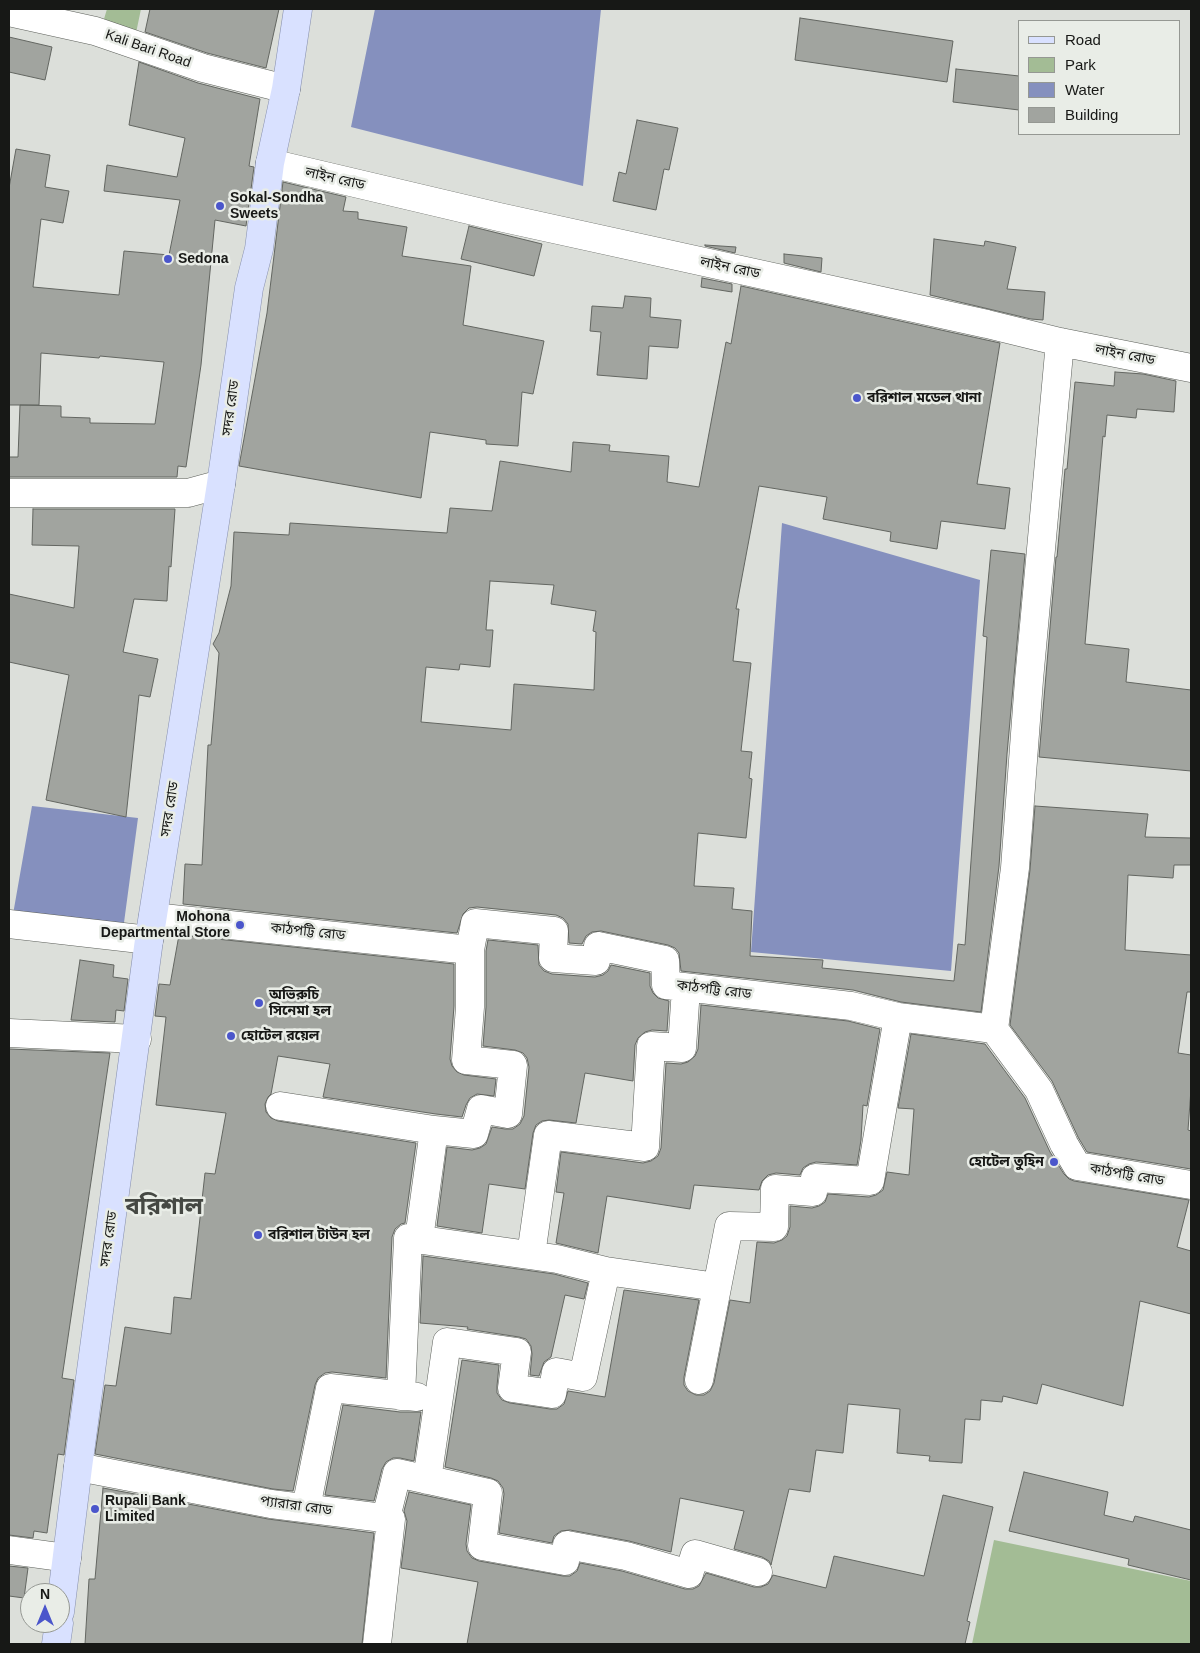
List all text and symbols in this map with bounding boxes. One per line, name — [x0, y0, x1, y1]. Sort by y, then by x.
legend — [1018, 20, 1180, 135]
street label: Kali Bari Road — [103, 26, 193, 72]
text: Road — [1065, 31, 1101, 48]
text: Park — [1065, 56, 1096, 73]
text: Water — [1065, 81, 1104, 98]
text: Building — [1065, 106, 1118, 123]
street label: লাইন রোড — [303, 164, 367, 194]
place label: Sokal-Sondha Sweets — [230, 190, 323, 222]
marker: Sokal-Sondha Sweets — [214, 200, 226, 212]
place label: Sedona — [178, 251, 229, 267]
marker: Sedona — [162, 253, 174, 265]
street label: লাইন রোড — [698, 253, 762, 283]
street label: লাইন রোড — [1094, 341, 1156, 369]
street label: সদর রোড — [219, 379, 243, 437]
place label: বরিশাল মডেল থানা — [867, 390, 982, 406]
marker: বরিশাল মডেল থানা — [851, 392, 863, 404]
street label: সদর রোড — [157, 780, 183, 838]
place label: Mohona Departmental Store — [101, 909, 230, 942]
marker: Mohona Departmental Store — [234, 919, 246, 931]
street label: কাঠপট্টি রোড — [270, 920, 346, 944]
street label: কাঠপট্টি রোড — [676, 977, 752, 1003]
place label: অভিরুচি সিনেমা হল — [269, 987, 331, 1020]
marker: অভিরুচি সিনেমা হল — [253, 997, 265, 1009]
place label: হোটেল রয়েল — [241, 1028, 319, 1044]
marker: হোটেল রয়েল — [225, 1030, 237, 1042]
place label: হোটেল তুহিন — [969, 1154, 1044, 1170]
marker: হোটেল তুহিন — [1048, 1156, 1060, 1168]
street label: কাঠপট্টি রোড — [1089, 1160, 1165, 1190]
district label: বরিশাল — [125, 1193, 203, 1221]
street label: সদর রোড — [97, 1210, 121, 1268]
place label: বরিশাল টাউন হল — [268, 1227, 370, 1243]
marker: বরিশাল টাউন হল — [252, 1229, 264, 1241]
place label: Rupali Bank Limited — [105, 1493, 186, 1525]
street label: প্যারারা রোড — [259, 1493, 333, 1519]
marker: Rupali Bank Limited — [89, 1503, 101, 1515]
north arrow — [20, 1583, 70, 1633]
text: N — [40, 1586, 50, 1602]

